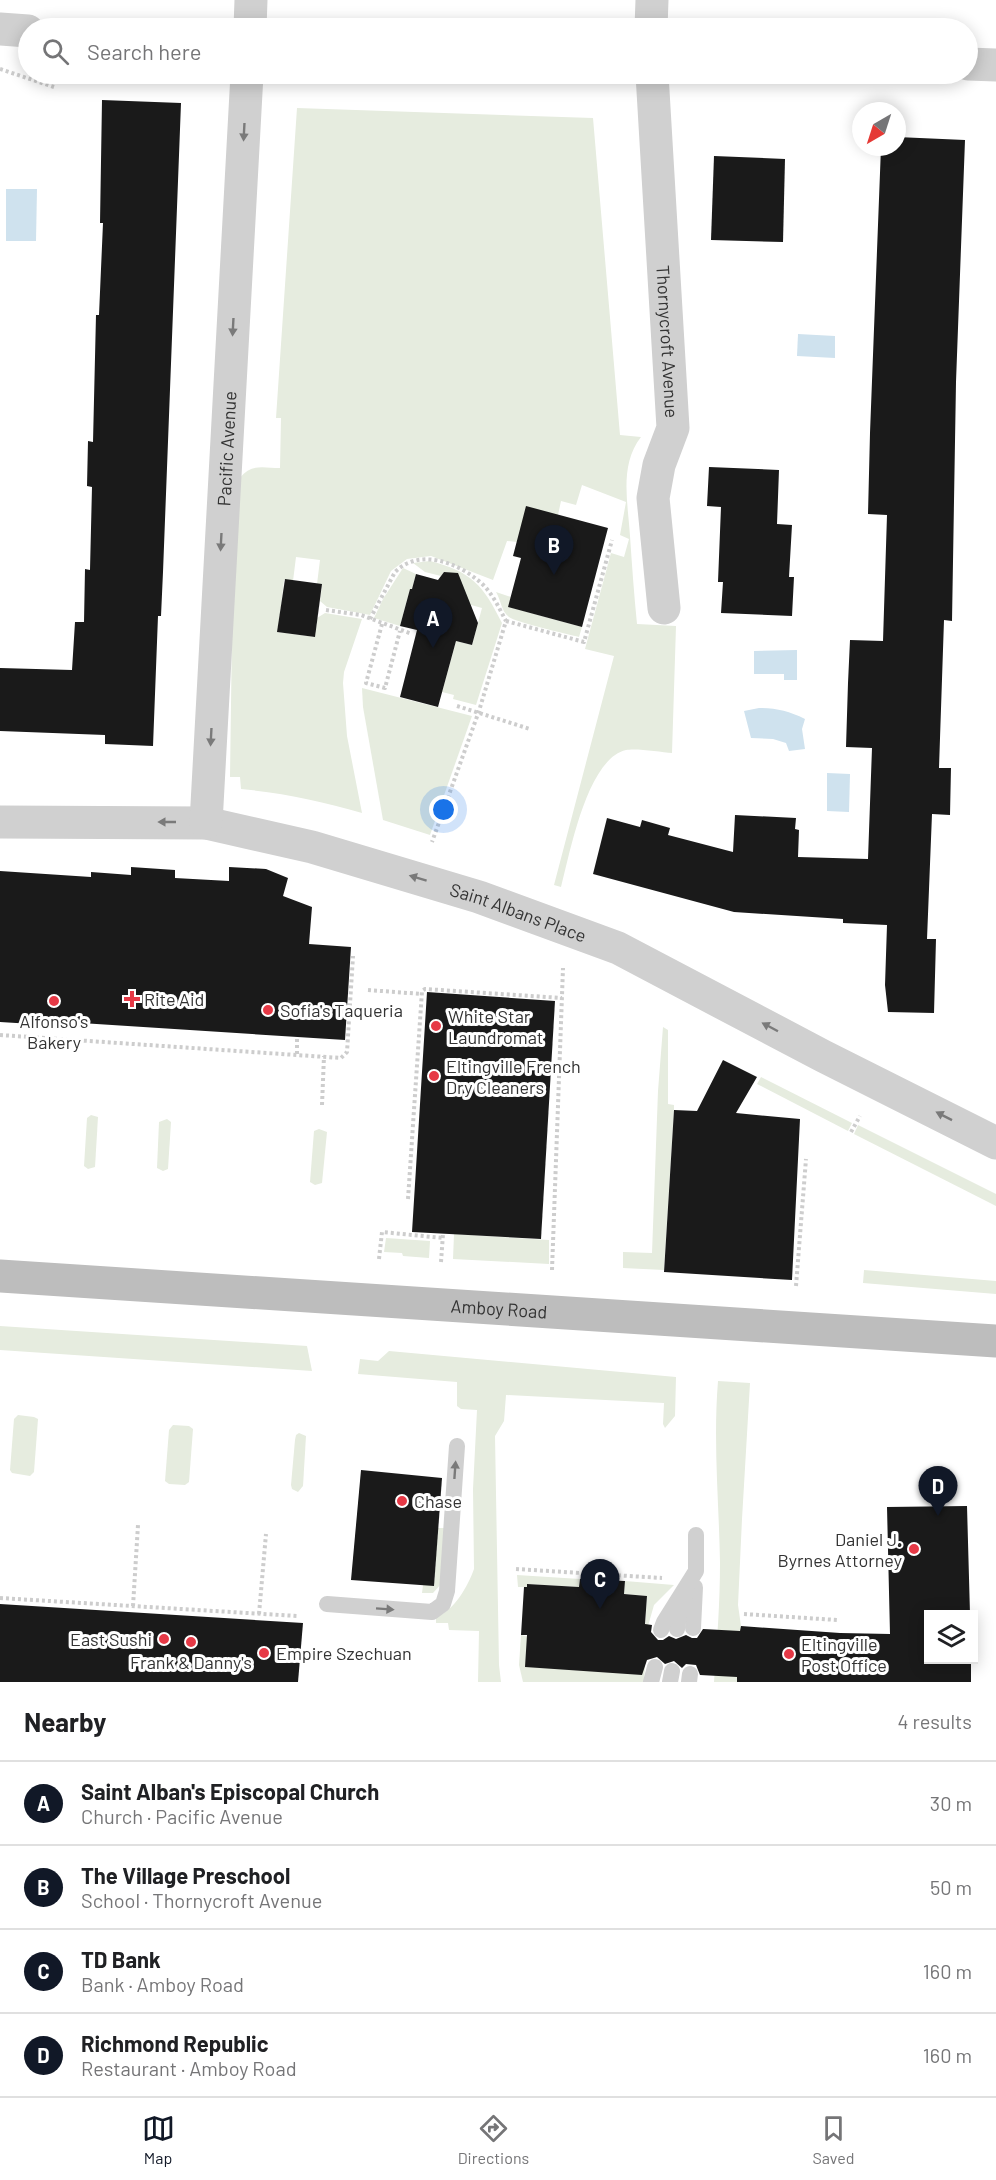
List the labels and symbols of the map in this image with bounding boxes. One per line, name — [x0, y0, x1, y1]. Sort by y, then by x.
north arrow — [852, 102, 906, 156]
one-way arrow — [239, 122, 248, 141]
street label: Thornycroft Avenue — [652, 264, 683, 419]
one-way arrow — [228, 317, 238, 336]
street label: Pacific Avenue — [212, 391, 241, 507]
pin: B — [534, 526, 574, 575]
one-way arrow — [217, 533, 226, 552]
pin: A — [414, 598, 452, 648]
one-way arrow — [206, 728, 215, 747]
your location — [429, 795, 458, 824]
one-way arrow — [157, 818, 176, 827]
one-way arrow — [409, 873, 427, 882]
street label: Saint Albans Place — [447, 878, 589, 946]
place label: Rite Aid — [144, 988, 204, 1010]
marker: Rite Aid — [125, 992, 139, 1006]
marker: Alfonso's Bakery — [47, 994, 61, 1008]
place label: Sofia's Taqueria — [280, 999, 403, 1021]
marker: Sofia's Taqueria — [261, 1003, 275, 1017]
place label: White Star Laundromat — [448, 1005, 543, 1048]
place label: Alfonso's Bakery — [20, 1010, 88, 1053]
marker: White Star Laundromat — [429, 1019, 443, 1033]
one-way arrow — [761, 1022, 778, 1032]
place label: Eltingville French Dry Cleaners — [446, 1055, 581, 1098]
marker: Eltingville French Dry Cleaners — [427, 1069, 441, 1083]
one-way arrow — [935, 1111, 953, 1121]
street label: Amboy Road — [450, 1294, 548, 1323]
one-way arrow — [450, 1460, 460, 1479]
pin: D — [918, 1466, 958, 1516]
place label: Chase — [414, 1490, 462, 1512]
marker: Chase — [395, 1494, 409, 1508]
place label: Daniel J. Byrnes Attorney — [778, 1528, 902, 1571]
marker: Daniel J. Byrnes Attorney — [907, 1542, 921, 1556]
pin: C — [580, 1560, 620, 1609]
one-way arrow — [376, 1604, 395, 1613]
place label: East Sushi — [70, 1628, 152, 1650]
marker: East Sushi — [157, 1632, 171, 1646]
place label: Eltingville Post Office — [801, 1633, 887, 1676]
marker: Frank & Danny's — [184, 1635, 198, 1649]
place label: Empire Szechuan — [276, 1642, 412, 1664]
marker: Empire Szechuan — [257, 1646, 271, 1660]
marker: Eltingville Post Office — [782, 1647, 796, 1661]
place label: Frank & Danny's — [130, 1651, 252, 1673]

